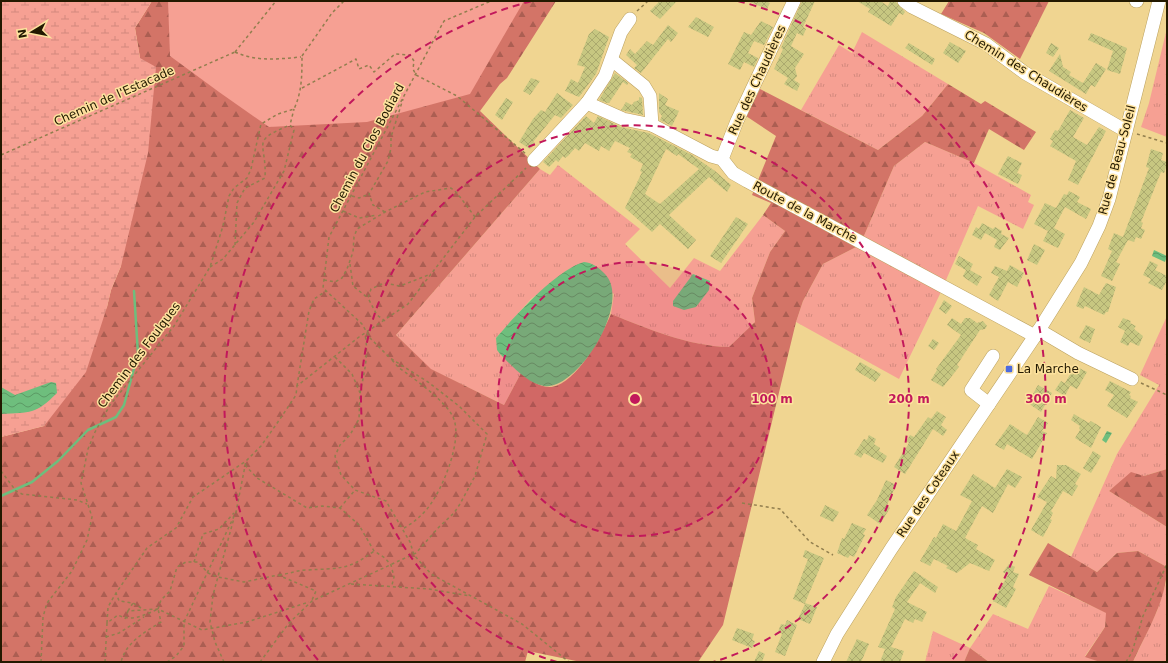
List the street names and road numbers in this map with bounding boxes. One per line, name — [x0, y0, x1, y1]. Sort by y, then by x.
street label: Rue des Chaudières — [725, 23, 789, 137]
street label: Chemin des Chaudières — [962, 27, 1090, 115]
street label: Chemin de l'Estacade — [52, 63, 176, 129]
street label: Chemin du Clos Bodiard — [327, 81, 407, 215]
street label: Rue de Beau-Soleil — [1096, 104, 1138, 216]
street label: Route de la Marche — [751, 179, 859, 245]
street label: Chemin des Foulques — [95, 299, 183, 411]
street label: Rue des Coteaux — [894, 448, 962, 540]

